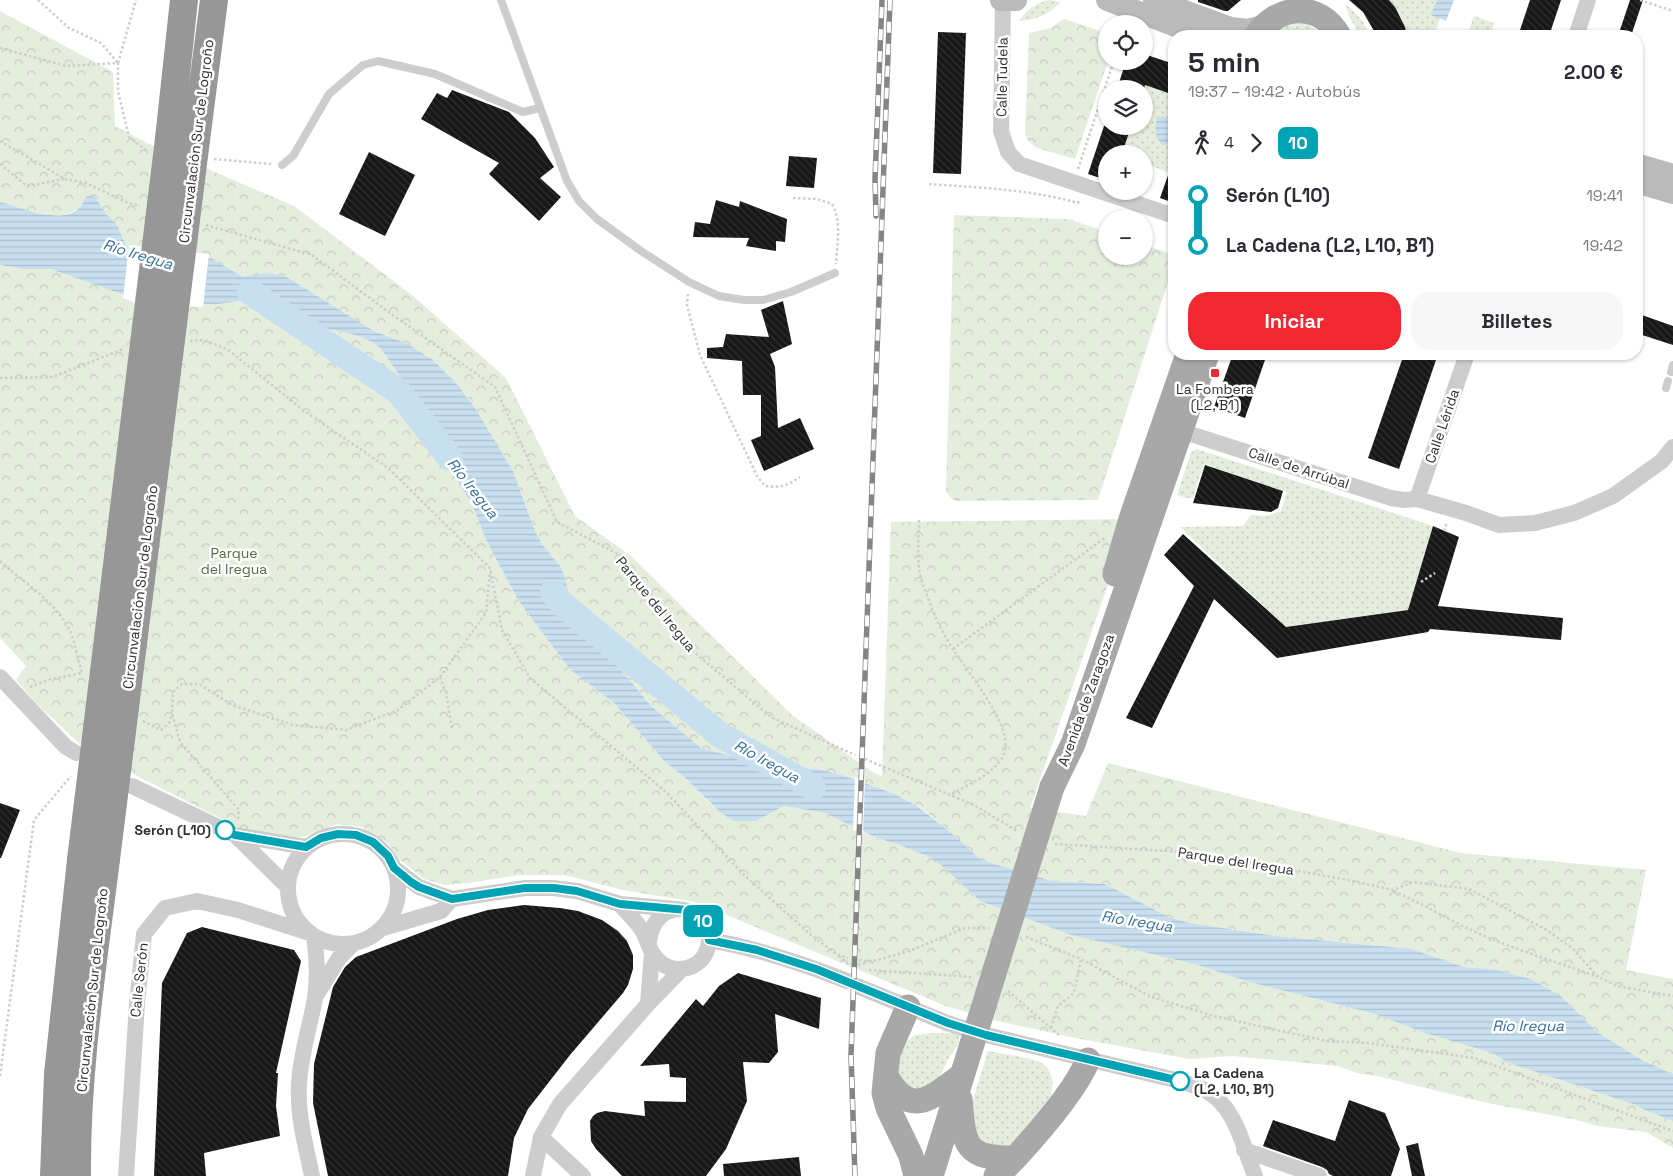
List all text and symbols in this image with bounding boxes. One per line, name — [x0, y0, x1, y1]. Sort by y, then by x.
map controls — [1098, 15, 1153, 265]
button: locate — [1098, 15, 1153, 70]
street label: Calle Tudela — [992, 37, 1012, 117]
street label: Circunvalación Sur de Logroño — [175, 38, 217, 244]
text: 5 min — [1188, 44, 1261, 80]
text: 2.00 € — [1564, 60, 1623, 85]
button: layers — [1098, 80, 1153, 135]
text: 19:37 – 19:42 · Autobús — [1188, 81, 1361, 102]
icon: walk — [1188, 129, 1216, 157]
icon: forward — [1242, 129, 1270, 157]
text: 10 — [1288, 131, 1308, 154]
text: 4 — [1224, 132, 1234, 153]
button: + — [1098, 145, 1153, 200]
text: Serón (L10) — [1226, 183, 1330, 208]
text: 19:41 — [1586, 185, 1623, 206]
button: − — [1098, 210, 1153, 265]
text: La Cadena (L2, L10, B1) — [1226, 233, 1434, 258]
water label: Río Iregua — [101, 234, 175, 274]
text: 19:42 — [1583, 235, 1623, 256]
button: Iniciar — [1188, 292, 1401, 350]
button: Billetes — [1411, 292, 1623, 350]
marker: La Fombera (L2, B1) — [1209, 367, 1221, 379]
place label: La Fombera (L2, B1) — [1176, 380, 1254, 414]
street label: Calle Lérida — [1421, 386, 1463, 466]
street label: Calle de Arrúbal — [1246, 443, 1352, 493]
water label: Río Iregua — [443, 454, 503, 522]
street label: Circunvalación Sur de Logroño — [119, 484, 161, 690]
park label: Parque del Iregua — [201, 544, 267, 578]
street label: Parque del Iregua — [612, 553, 700, 655]
street label: Avenida de Zaragoza — [1054, 631, 1118, 769]
water label: Río Iregua — [731, 735, 803, 787]
marker: Serón (L10) — [215, 820, 235, 840]
place label: Serón (L10) — [135, 821, 211, 839]
street label: Parque del Iregua — [1177, 843, 1295, 879]
street label: Circunvalación Sur de Logroño — [72, 887, 112, 1093]
line badge: 10 — [680, 905, 726, 937]
water label: Río Iregua — [1100, 906, 1174, 936]
text: 10 — [693, 909, 713, 932]
street label: Calle Serón — [126, 942, 152, 1018]
water label: Río Iregua — [1492, 1016, 1564, 1035]
place label: La Cadena (L2, L10, B1) — [1194, 1064, 1274, 1098]
marker: La Cadena (L2, L10, B1) — [1170, 1071, 1190, 1091]

